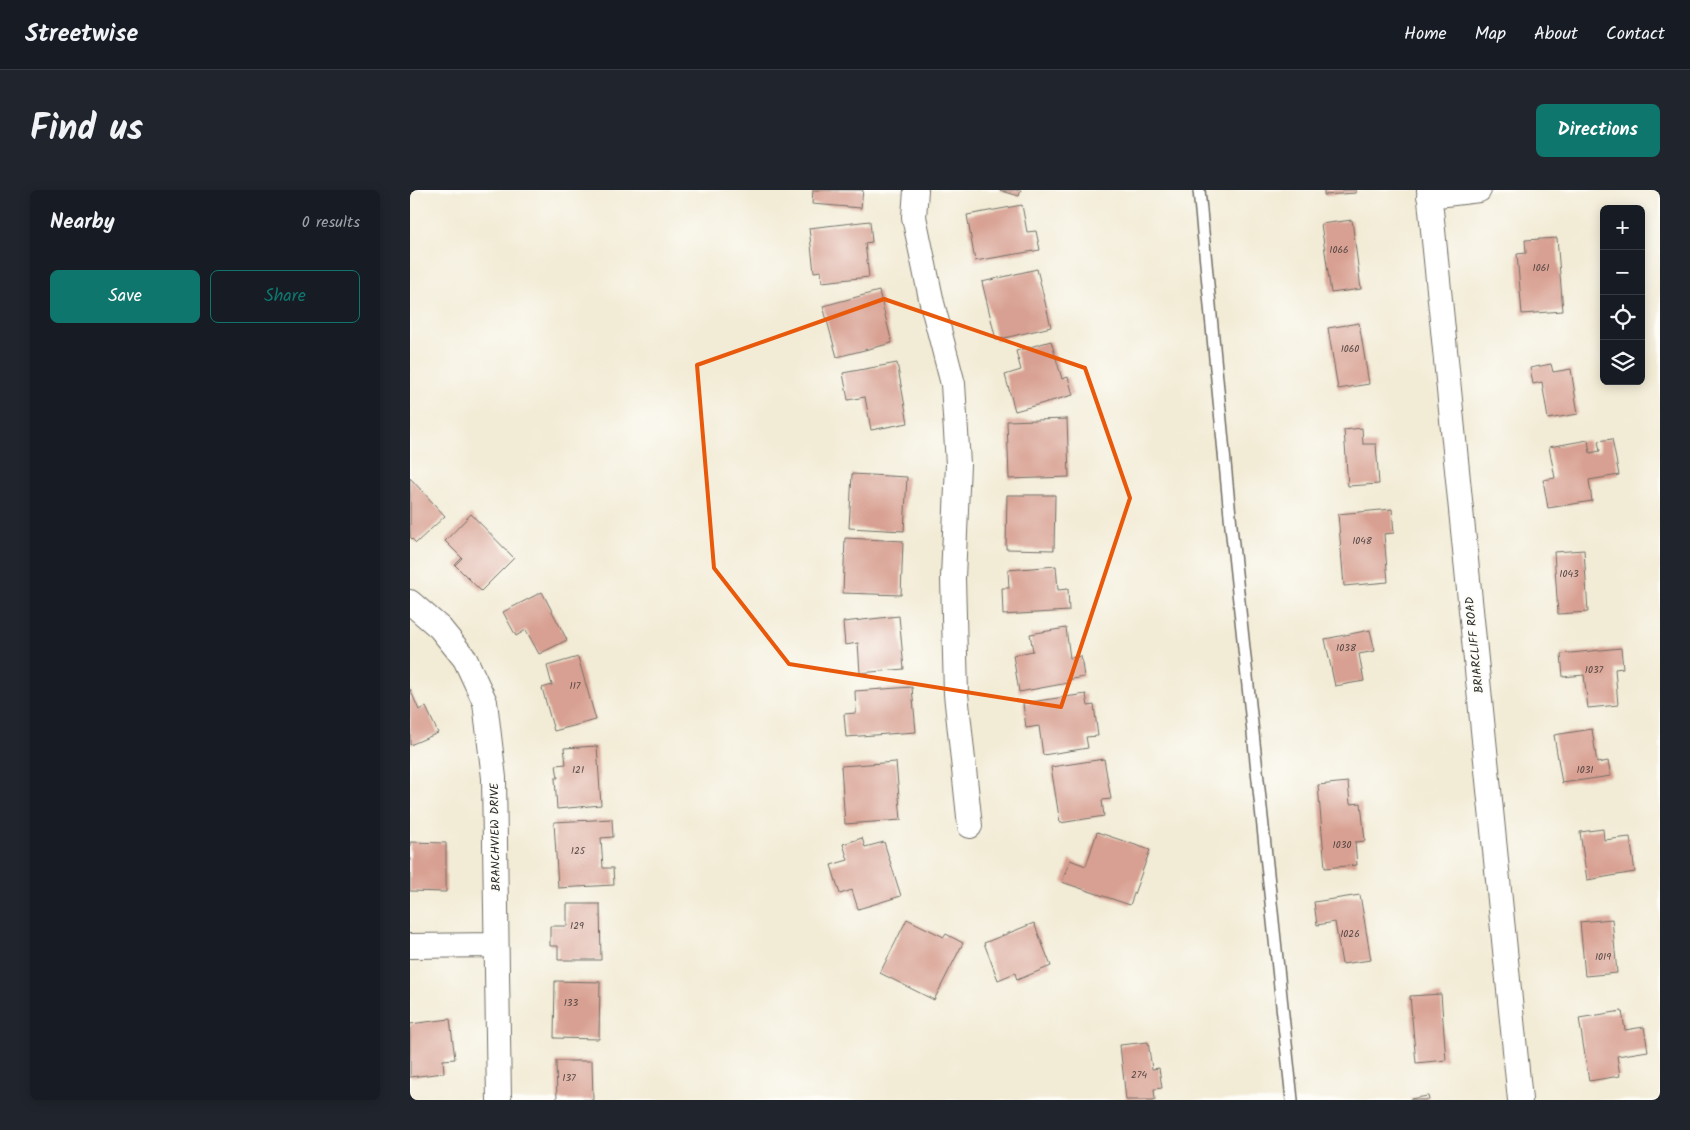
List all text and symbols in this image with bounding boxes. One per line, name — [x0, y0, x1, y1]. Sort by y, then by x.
text: Streetwise — [25, 15, 138, 54]
text: Home — [1404, 20, 1447, 49]
text: Map — [1475, 20, 1506, 49]
text: About — [1534, 20, 1578, 49]
text: Contact — [1606, 20, 1665, 49]
text: Find us — [30, 102, 143, 158]
button: Directions — [1536, 104, 1660, 157]
map controls — [1600, 205, 1645, 385]
button: + — [1600, 205, 1645, 250]
text: Nearby — [50, 206, 115, 239]
text: 0 results — [302, 210, 360, 235]
house number: 1066 — [1329, 242, 1349, 258]
button: − — [1600, 250, 1645, 295]
house number: 1061 — [1533, 260, 1549, 276]
button: Save — [50, 270, 200, 323]
button: Share — [210, 270, 360, 323]
button: locate — [1600, 295, 1645, 340]
button: layers — [1600, 340, 1645, 385]
house number: 1060 — [1341, 341, 1359, 357]
house number: 1048 — [1352, 533, 1373, 549]
house number: 1043 — [1559, 566, 1579, 582]
street label: BRIARCLIFF ROAD — [1460, 596, 1489, 694]
house number: 1038 — [1336, 640, 1357, 656]
house number: 1037 — [1585, 662, 1604, 678]
house number: 117 — [570, 678, 581, 694]
house number: 121 — [572, 762, 584, 778]
house number: 1031 — [1577, 762, 1594, 778]
street label: BRANCHVIEW DRIVE — [485, 782, 506, 891]
house number: 1030 — [1333, 837, 1351, 853]
house number: 125 — [571, 843, 586, 859]
house number: 129 — [570, 918, 584, 934]
house number: 1026 — [1340, 926, 1360, 942]
house number: 1019 — [1595, 949, 1611, 965]
house number: 133 — [564, 995, 579, 1011]
house number: 274 — [1131, 1067, 1147, 1083]
house number: 137 — [562, 1070, 576, 1086]

